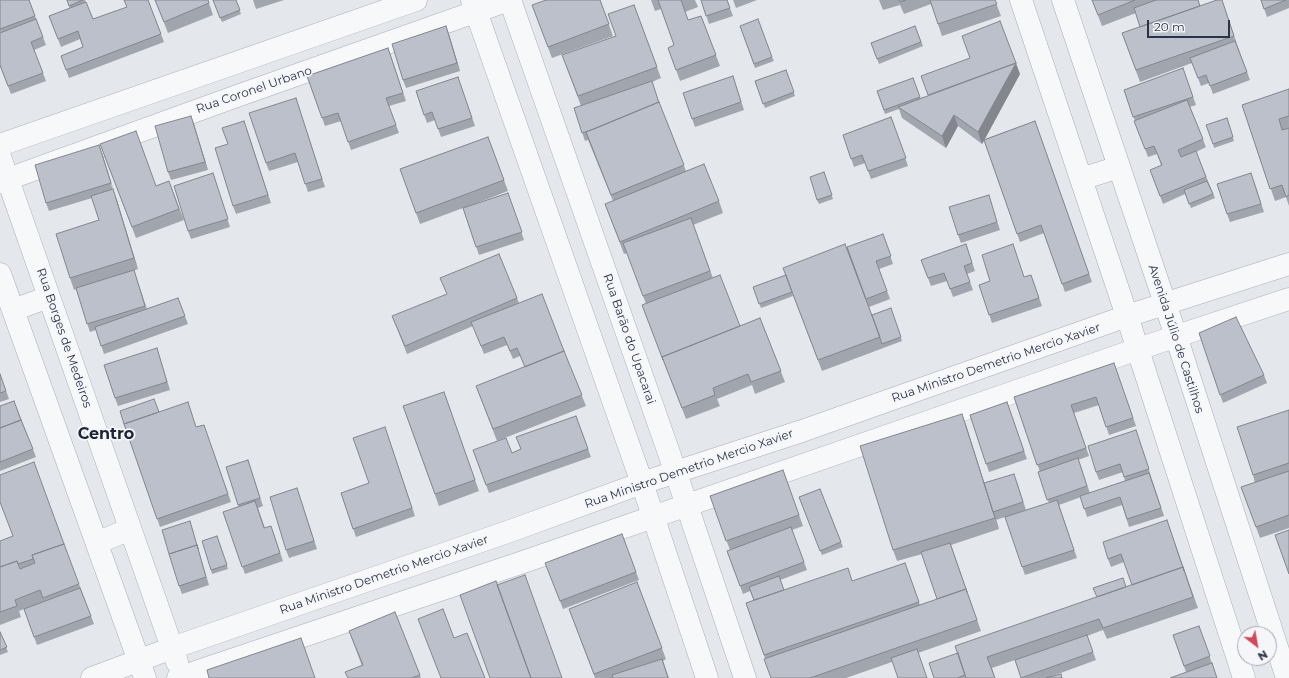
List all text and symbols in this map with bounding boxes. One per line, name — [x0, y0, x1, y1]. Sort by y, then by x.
scale bar — [1149, 12, 1232, 38]
text: 20 m — [1154, 19, 1185, 34]
street label: Rua Coronel Urbano — [194, 63, 314, 117]
street label: Avenida Júlio de Castilhos — [1145, 263, 1207, 415]
street label: Rua Borges de Medeiros — [33, 266, 95, 410]
street label: Rua Barão do Upacarai — [600, 272, 658, 406]
street label: Rua Ministro Demetrio Mercio Xavier — [890, 320, 1102, 406]
district label: Centro — [78, 424, 134, 444]
street label: Rua Ministro Demetrio Mercio Xavier — [583, 426, 795, 512]
street label: Rua Ministro Demetrio Mercio Xavier — [278, 532, 490, 618]
north arrow — [1237, 626, 1277, 666]
text: N — [1255, 647, 1270, 664]

